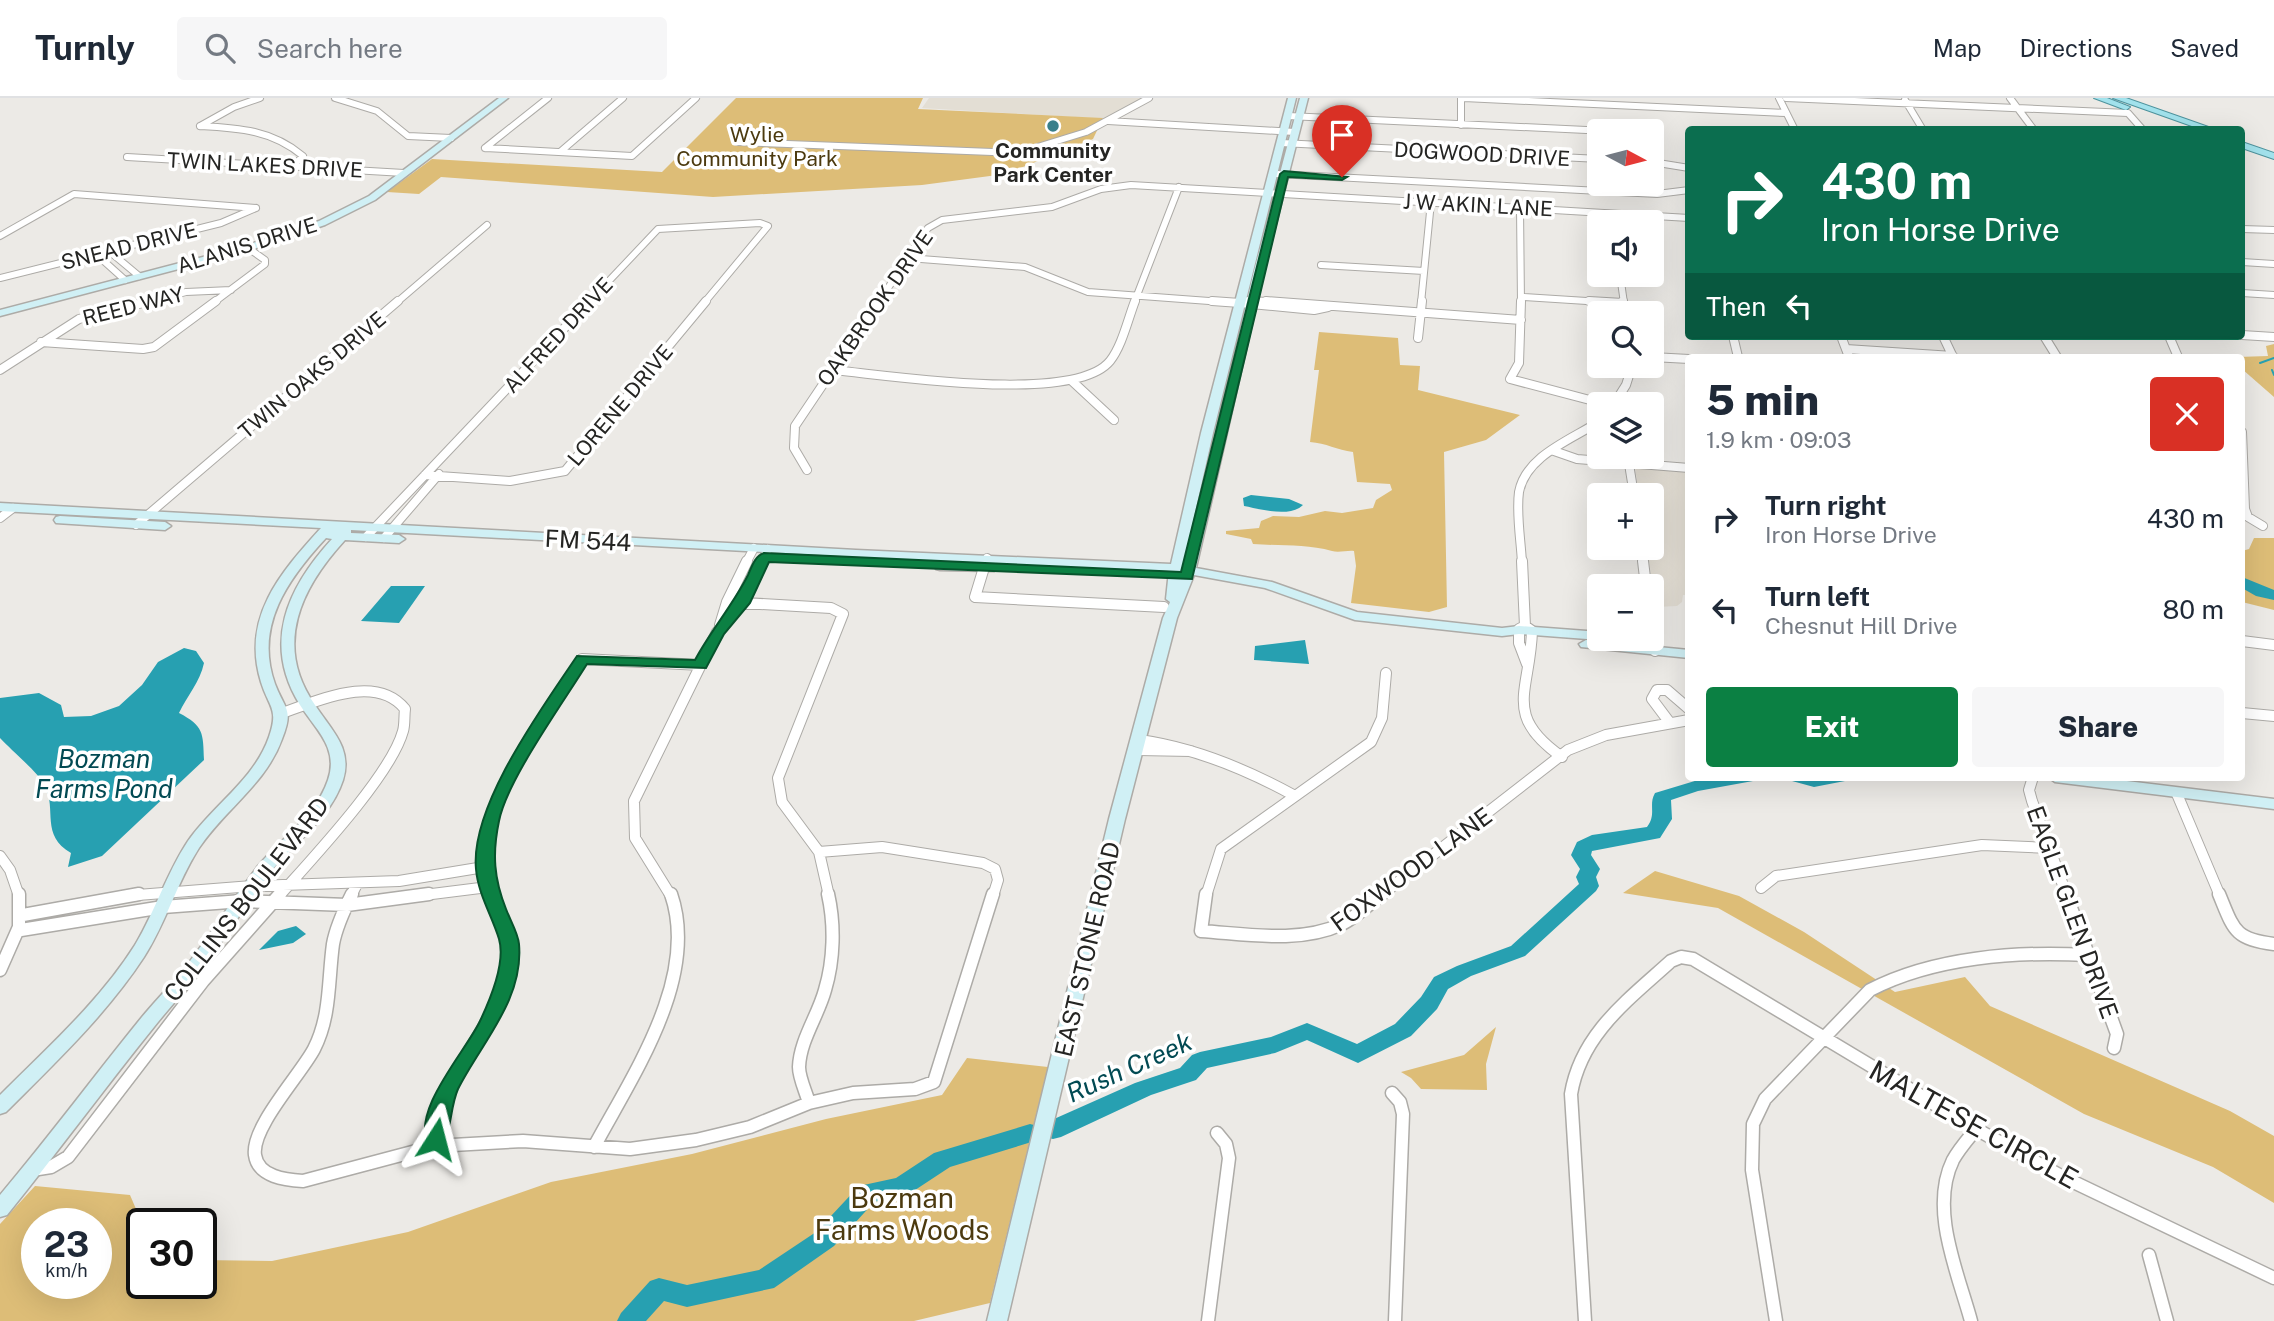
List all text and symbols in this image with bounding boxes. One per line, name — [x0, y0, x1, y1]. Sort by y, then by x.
search box — [177, 17, 667, 80]
text: Turnly — [35, 29, 135, 67]
icon: search — [201, 29, 239, 67]
text: Search here — [257, 33, 403, 64]
text: Map — [1933, 34, 1982, 62]
text: Directions — [2020, 34, 2132, 62]
text: Saved — [2170, 34, 2239, 62]
pin — [1312, 105, 1372, 177]
icon: arrive — [1323, 116, 1361, 154]
marker: Community Park Center — [1045, 118, 1061, 134]
north arrow — [1587, 119, 1664, 196]
map controls — [1587, 119, 1664, 651]
park label: Wylie Community Park — [676, 122, 838, 171]
street label: DOGWOOD DRIVE — [1393, 137, 1571, 171]
place label: Community Park Center — [993, 138, 1113, 187]
street label: TWIN LAKES DRIVE — [167, 147, 363, 183]
text: 430 m — [1821, 152, 1972, 210]
icon: right — [1706, 154, 1797, 245]
street label: J W AKIN LANE — [1402, 189, 1554, 221]
button: sound — [1587, 210, 1664, 287]
text: Iron Horse Drive — [1821, 211, 2060, 248]
street label: ALANIS DRIVE — [174, 212, 320, 278]
street label: SNEAD DRIVE — [58, 217, 200, 275]
street label: OAKBROOK DRIVE — [812, 225, 938, 391]
street label: ALFRED DRIVE — [498, 272, 618, 398]
street label: REED WAY — [80, 281, 186, 331]
icon: left — [1780, 287, 1818, 325]
text: Then — [1706, 291, 1766, 322]
button: search — [1587, 301, 1664, 378]
street label: TWIN OAKS DRIVE — [233, 306, 391, 444]
street label: LORENE DRIVE — [562, 339, 678, 471]
text: 5 min — [1706, 375, 1819, 424]
button: close — [2150, 377, 2224, 451]
button: layers — [1587, 392, 1664, 469]
text: 1.9 km · 09:03 — [1706, 426, 1852, 453]
button: + — [1587, 483, 1664, 560]
text: Turn right — [1765, 490, 1887, 521]
icon: right — [1706, 500, 1744, 538]
text: 430 m — [2147, 503, 2224, 534]
text: Iron Horse Drive — [1765, 521, 1937, 548]
street label: FM 544 — [544, 524, 632, 556]
button: − — [1587, 574, 1664, 651]
text: Turn left — [1765, 581, 1870, 612]
icon: left — [1706, 591, 1744, 629]
text: 80 m — [2163, 594, 2224, 625]
text: Chesnut Hill Drive — [1765, 612, 1958, 639]
button: Exit — [1706, 687, 1958, 767]
button: Share — [1972, 687, 2224, 767]
water label: Bozman Farms Pond — [35, 743, 173, 804]
street label: COLLINS BOULEVARD — [158, 792, 334, 1006]
street label: FOXWOOD LANE — [1325, 801, 1497, 937]
street label: EAGLE GLEN DRIVE — [2021, 802, 2125, 1022]
street label: EAST STONE ROAD — [1049, 839, 1125, 1059]
water label: Rush Creek — [1061, 1026, 1197, 1108]
street label: MALTESE CIRCLE — [1864, 1053, 2084, 1195]
position arrow — [399, 1102, 473, 1176]
park label: Bozman Farms Woods — [814, 1181, 990, 1246]
speed limit sign: 30 — [126, 1208, 217, 1299]
text: 23 — [44, 1224, 89, 1265]
text: km/h — [45, 1260, 88, 1281]

